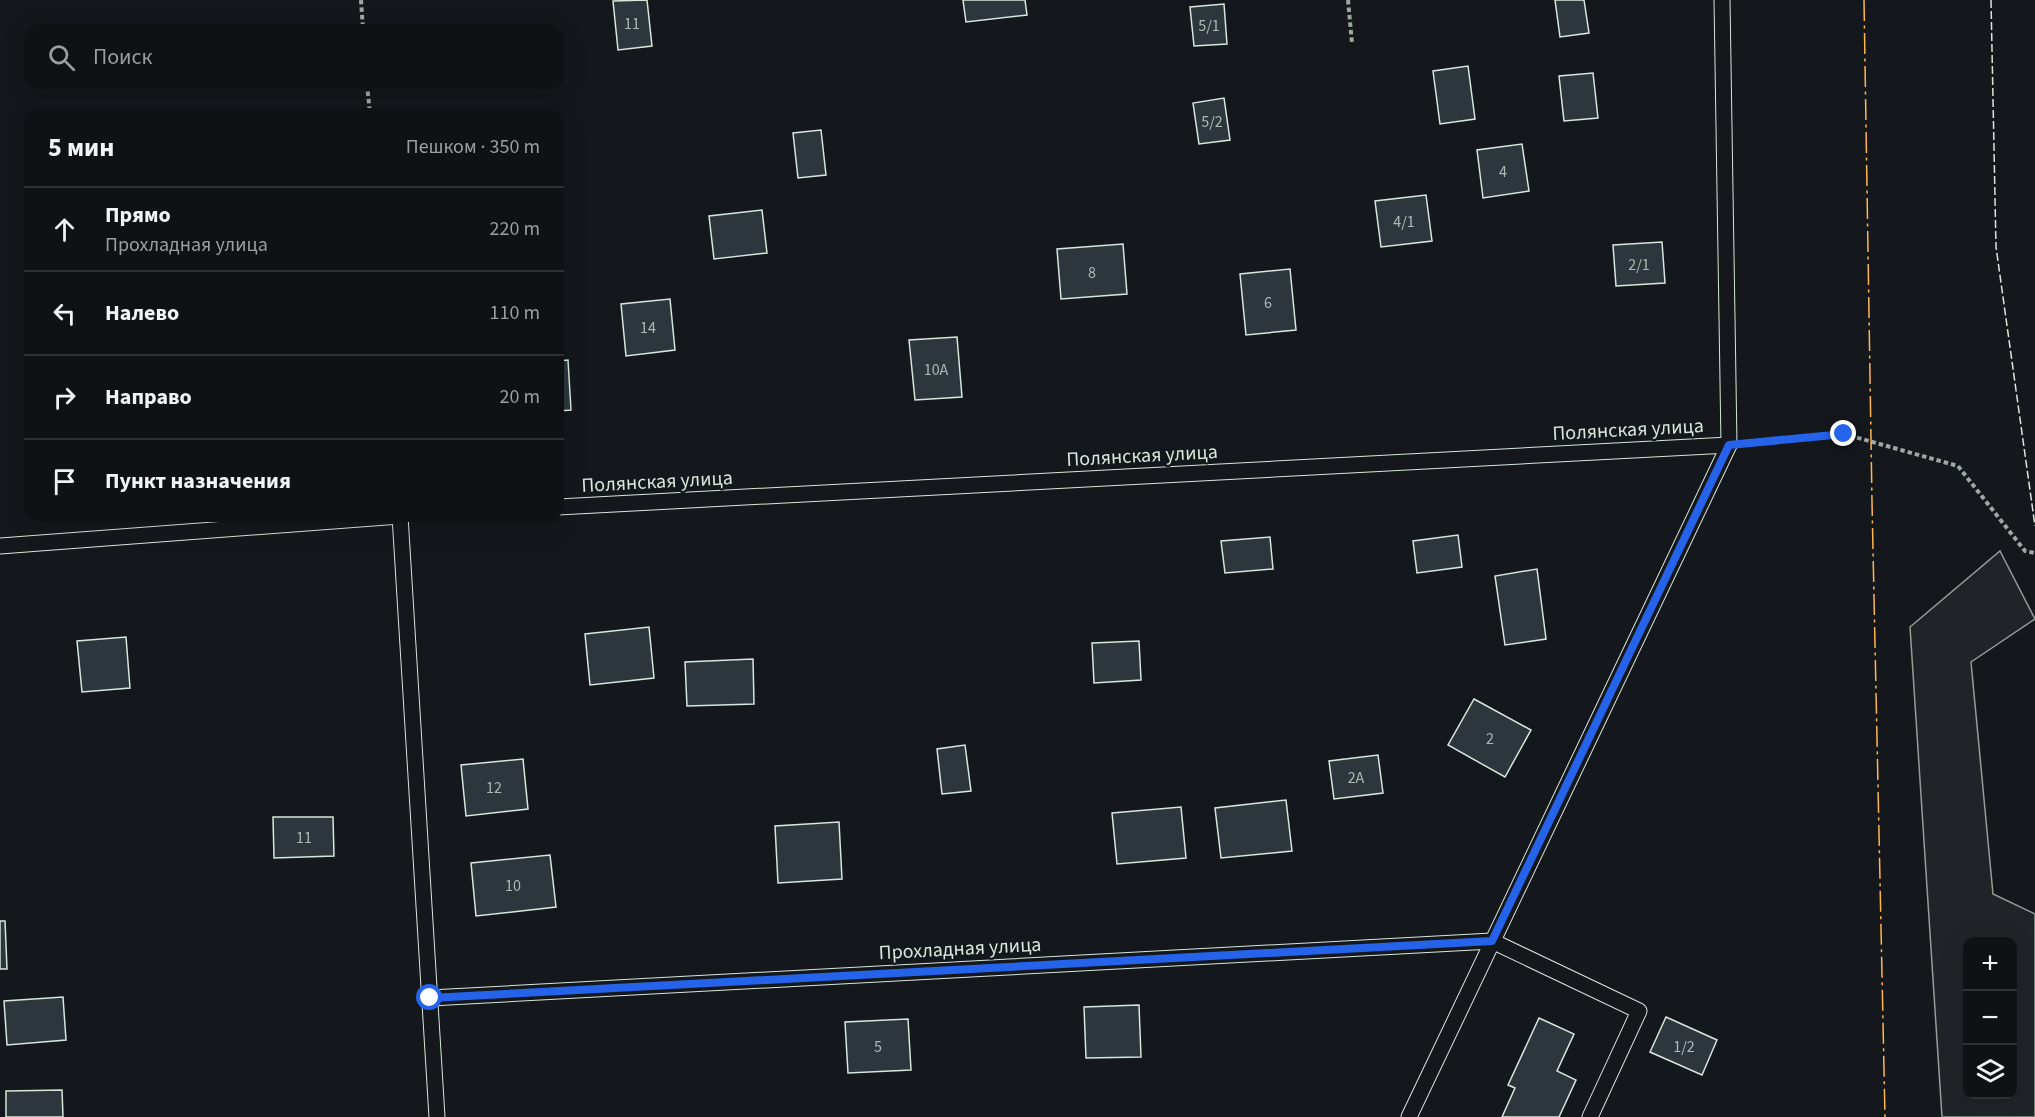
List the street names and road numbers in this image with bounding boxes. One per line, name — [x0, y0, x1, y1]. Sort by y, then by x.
street label: Полянская улица — [1552, 412, 1704, 448]
street label: Полянская улица — [1066, 438, 1218, 474]
street label: Полянская улица — [581, 464, 733, 500]
street label: Прохладная улица — [878, 931, 1042, 967]

